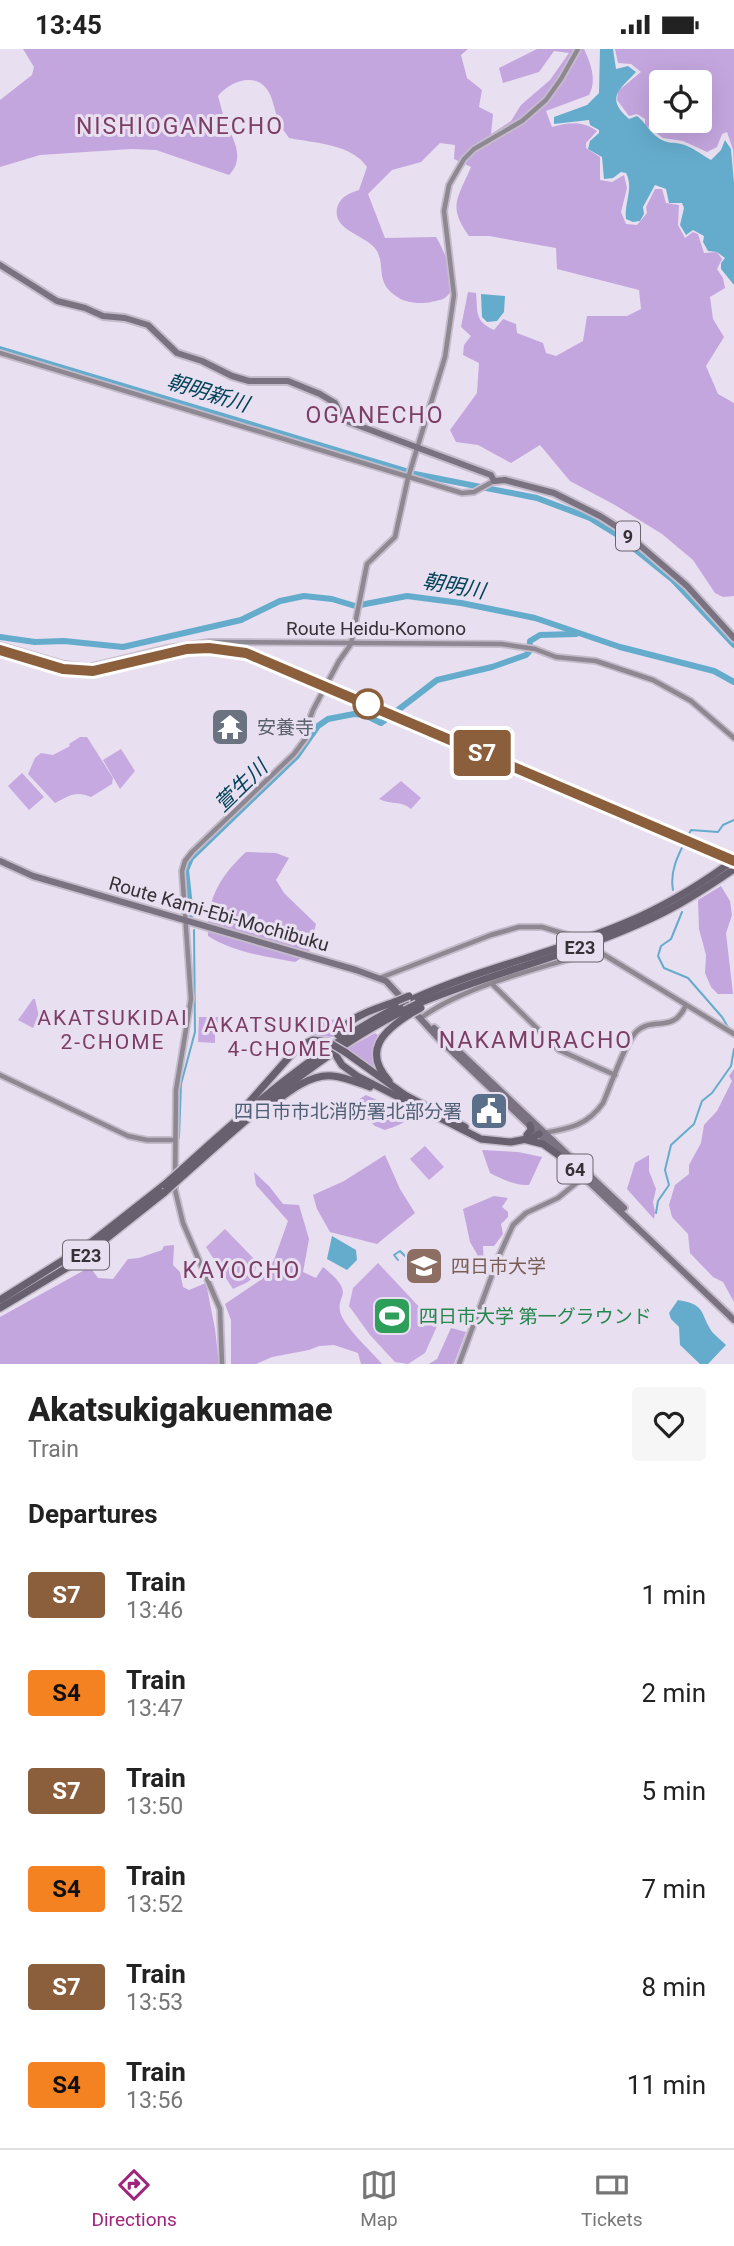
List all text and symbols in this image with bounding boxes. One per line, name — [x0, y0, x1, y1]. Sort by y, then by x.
text: 13:45 — [35, 10, 102, 40]
map controls — [649, 70, 712, 133]
button: locate — [649, 70, 712, 133]
district label: NISHIOGANECHO — [76, 113, 284, 140]
water label: 朝明新川 — [164, 369, 254, 417]
district label: OGANECHO — [305, 402, 445, 429]
road number: 9 — [616, 521, 640, 551]
water label: 朝明川 — [421, 569, 489, 604]
street label: Route Heidu-Komono — [286, 617, 466, 640]
unlabelled marker — [353, 689, 383, 719]
temple icon: 安養寺 — [209, 706, 251, 748]
place label: 安養寺 — [257, 716, 314, 739]
line badge: S7 — [450, 730, 514, 776]
text: S7 — [468, 739, 496, 767]
water label: 萱生川 — [210, 754, 273, 817]
street label: Route Kami-Ebi-Mochibuku — [106, 872, 332, 956]
road number: E23 — [557, 933, 603, 961]
district label: AKATSUKIDAI 2-CHOME — [37, 1006, 189, 1054]
district label: AKATSUKIDAI 4-CHOME — [204, 1013, 356, 1061]
district label: NAKAMURACHO — [439, 1027, 633, 1054]
public building icon: 四日市市北消防署北部分署 — [468, 1090, 510, 1132]
place label: 四日市市北消防署北部分署 — [234, 1100, 462, 1123]
road number: 64 — [558, 1155, 592, 1183]
road number: E23 — [63, 1240, 109, 1269]
school or university icon: 四日市大学 — [403, 1245, 445, 1287]
place label: 四日市大学 — [451, 1255, 546, 1278]
district label: KAYOCHO — [183, 1257, 301, 1284]
sports icon: 四日市大学 第一グラウンド — [371, 1295, 413, 1337]
place label: 四日市大学 第一グラウンド — [419, 1305, 652, 1328]
button: heart — [632, 1387, 706, 1461]
text: Akatsukigakuenmae — [28, 1390, 333, 1429]
text: Train — [28, 1436, 79, 1463]
text: Departures — [28, 1499, 158, 1529]
text: Train — [126, 1567, 186, 1597]
text: 1 min — [641, 1580, 706, 1610]
text: S7 — [52, 1581, 81, 1609]
text: 13:46 — [126, 1597, 183, 1624]
text: Train — [126, 1665, 186, 1695]
text: 2 min — [641, 1678, 706, 1708]
text: S4 — [52, 1679, 81, 1707]
text: 13:47 — [126, 1695, 183, 1722]
text: Train — [126, 1763, 186, 1793]
text: 5 min — [641, 1776, 706, 1806]
text: S7 — [52, 1777, 81, 1805]
text: 13:50 — [126, 1793, 183, 1820]
text: Train — [126, 1861, 186, 1891]
text: 7 min — [641, 1874, 706, 1904]
text: S4 — [52, 1875, 81, 1903]
text: 13:52 — [126, 1891, 183, 1918]
text: Train — [126, 1959, 186, 1989]
text: 8 min — [641, 1972, 706, 2002]
text: S7 — [52, 1973, 81, 2001]
text: 13:53 — [126, 1989, 183, 2016]
text: Train — [126, 2057, 186, 2087]
text: 11 min — [627, 2070, 706, 2100]
text: S4 — [52, 2071, 81, 2099]
text: 13:56 — [126, 2087, 183, 2114]
tab: Directions — [92, 2166, 177, 2231]
tab: Map — [360, 2166, 398, 2231]
tab: Tickets — [581, 2166, 642, 2231]

